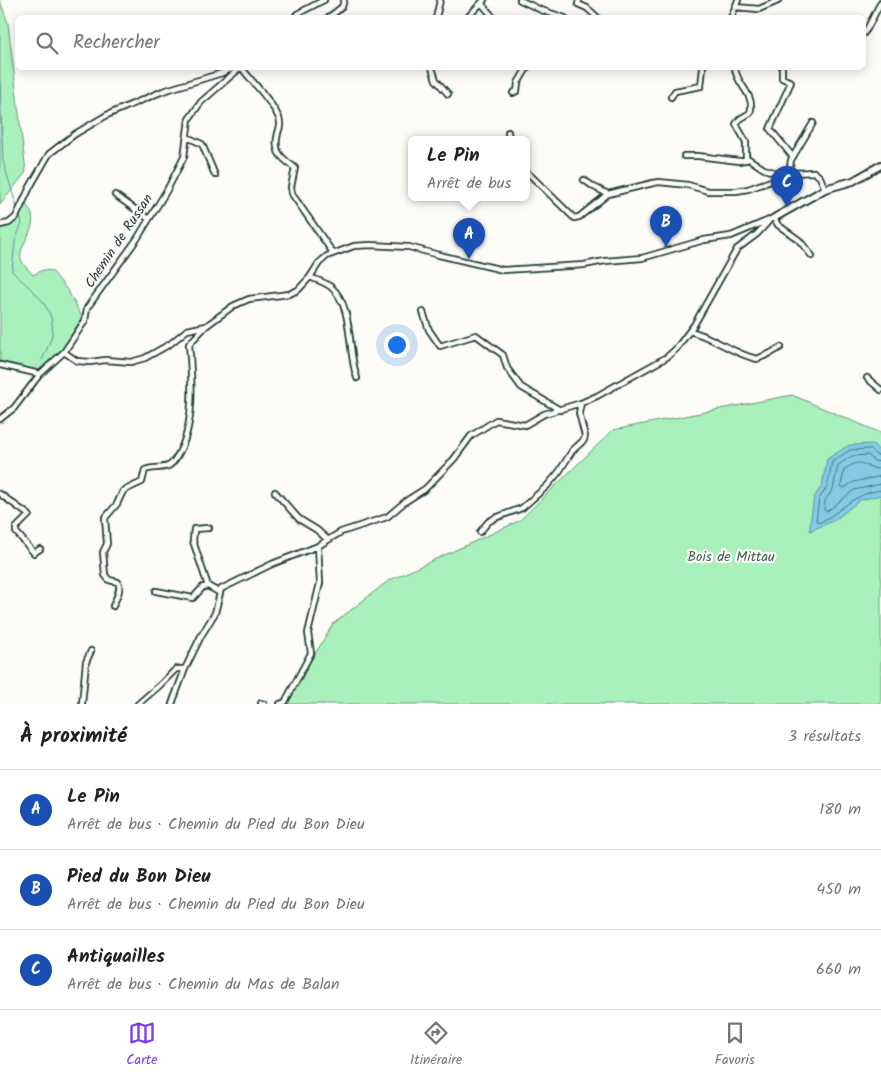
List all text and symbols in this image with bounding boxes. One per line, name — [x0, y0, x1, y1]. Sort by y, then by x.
search box — [15, 15, 866, 70]
text: Rechercher — [73, 28, 160, 58]
icon: search — [33, 29, 61, 57]
popup — [408, 136, 530, 201]
text: Le Pin — [427, 141, 480, 171]
pin: C — [771, 166, 803, 207]
text: Arrêt de bus — [427, 171, 511, 196]
street label: Chemin de Russan — [79, 189, 159, 293]
pin: B — [650, 206, 682, 247]
pin: A — [453, 218, 485, 259]
your location — [384, 332, 410, 358]
park label: Bois de Mittau — [687, 546, 775, 568]
text: À proximité — [20, 720, 127, 753]
text: 3 résultats — [788, 724, 861, 749]
text: Le Pin — [67, 782, 120, 812]
text: A — [31, 797, 41, 822]
text: 180 m — [819, 797, 861, 822]
text: Arrêt de bus · Chemin du Pied du Bon Dieu — [67, 812, 365, 837]
text: Pied du Bon Dieu — [67, 862, 210, 892]
text: B — [31, 877, 41, 902]
text: 450 m — [816, 877, 861, 902]
text: Arrêt de bus · Chemin du Pied du Bon Dieu — [67, 892, 365, 917]
text: Antiquailles — [67, 942, 165, 972]
text: C — [31, 957, 41, 982]
text: 660 m — [816, 957, 861, 982]
text: Arrêt de bus · Chemin du Mas de Balan — [67, 972, 340, 997]
tab: Carte — [126, 1019, 158, 1071]
tab: Itinéraire — [410, 1019, 462, 1071]
tab: Favoris — [715, 1019, 755, 1071]

